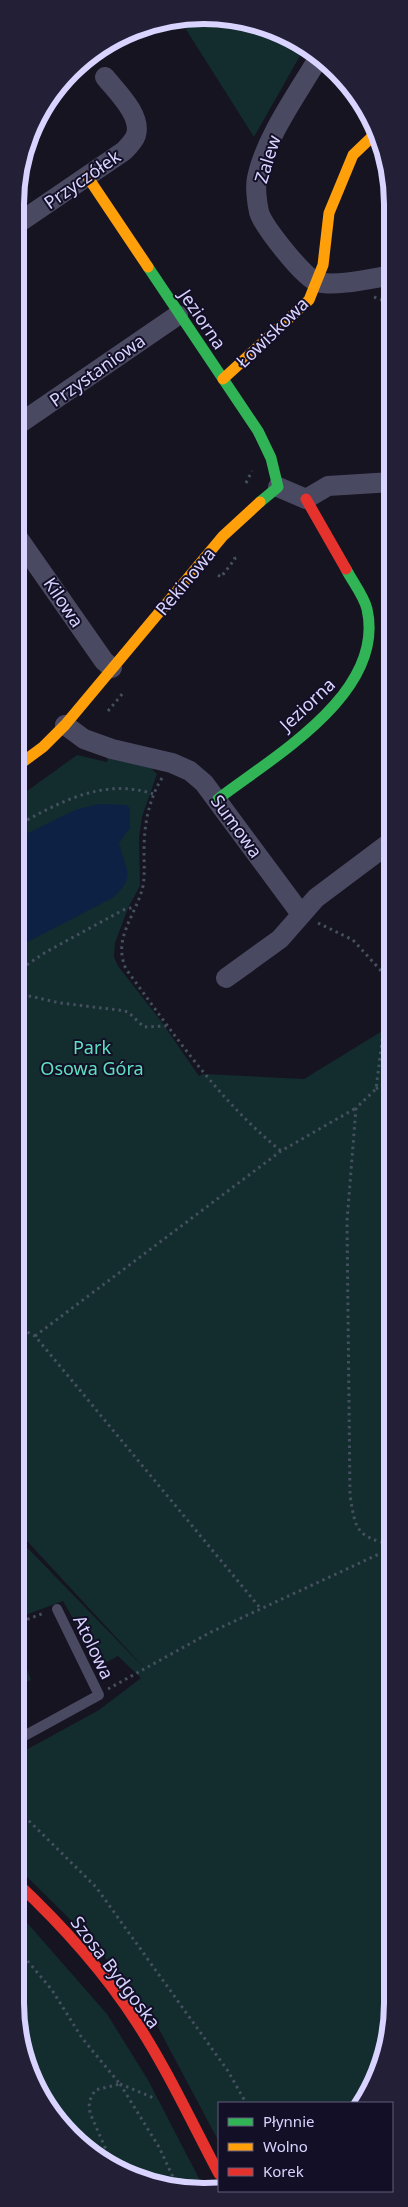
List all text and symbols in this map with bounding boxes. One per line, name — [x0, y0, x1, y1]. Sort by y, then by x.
street label: Zalew — [248, 132, 286, 186]
street label: Przyczółek — [39, 144, 125, 214]
street label: Jeziorna — [173, 283, 232, 354]
street label: Łowiskowa — [231, 291, 313, 373]
street label: Przystaniowa — [44, 328, 150, 412]
street label: Rekinowa — [150, 542, 220, 620]
street label: Kilowa — [39, 572, 89, 632]
street label: Jeziorna — [273, 672, 340, 737]
street label: Sumowa — [206, 790, 268, 862]
park label: Park Osowa Góra — [40, 1035, 144, 1080]
street label: Atolowa — [68, 1611, 120, 1683]
street label: Szosa Bydgoska — [66, 1911, 166, 2033]
legend — [218, 2102, 393, 2192]
text: Płynnie — [263, 2111, 314, 2131]
text: Wolno — [263, 2136, 308, 2156]
text: Korek — [263, 2161, 304, 2181]

